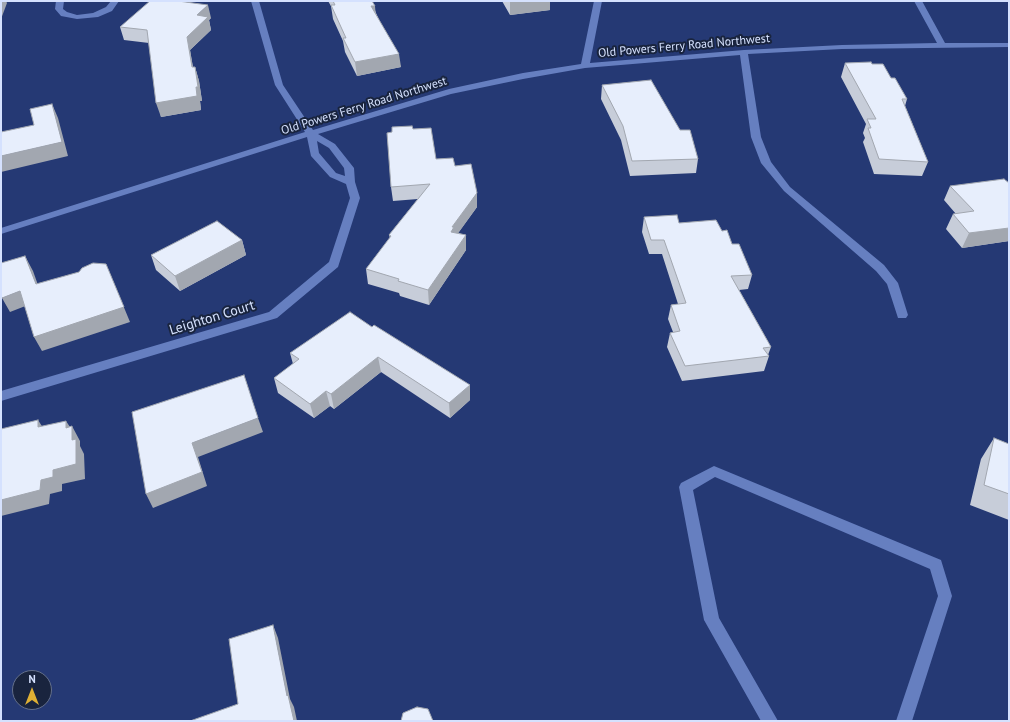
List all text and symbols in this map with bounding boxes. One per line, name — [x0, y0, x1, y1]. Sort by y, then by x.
street label: Old Powers Ferry Road Northwest — [597, 31, 771, 61]
street label: Old Powers Ferry Road Northwest — [279, 74, 449, 138]
street label: Leighton Court — [167, 297, 257, 339]
north arrow — [12, 670, 52, 710]
text: N — [28, 672, 36, 686]

